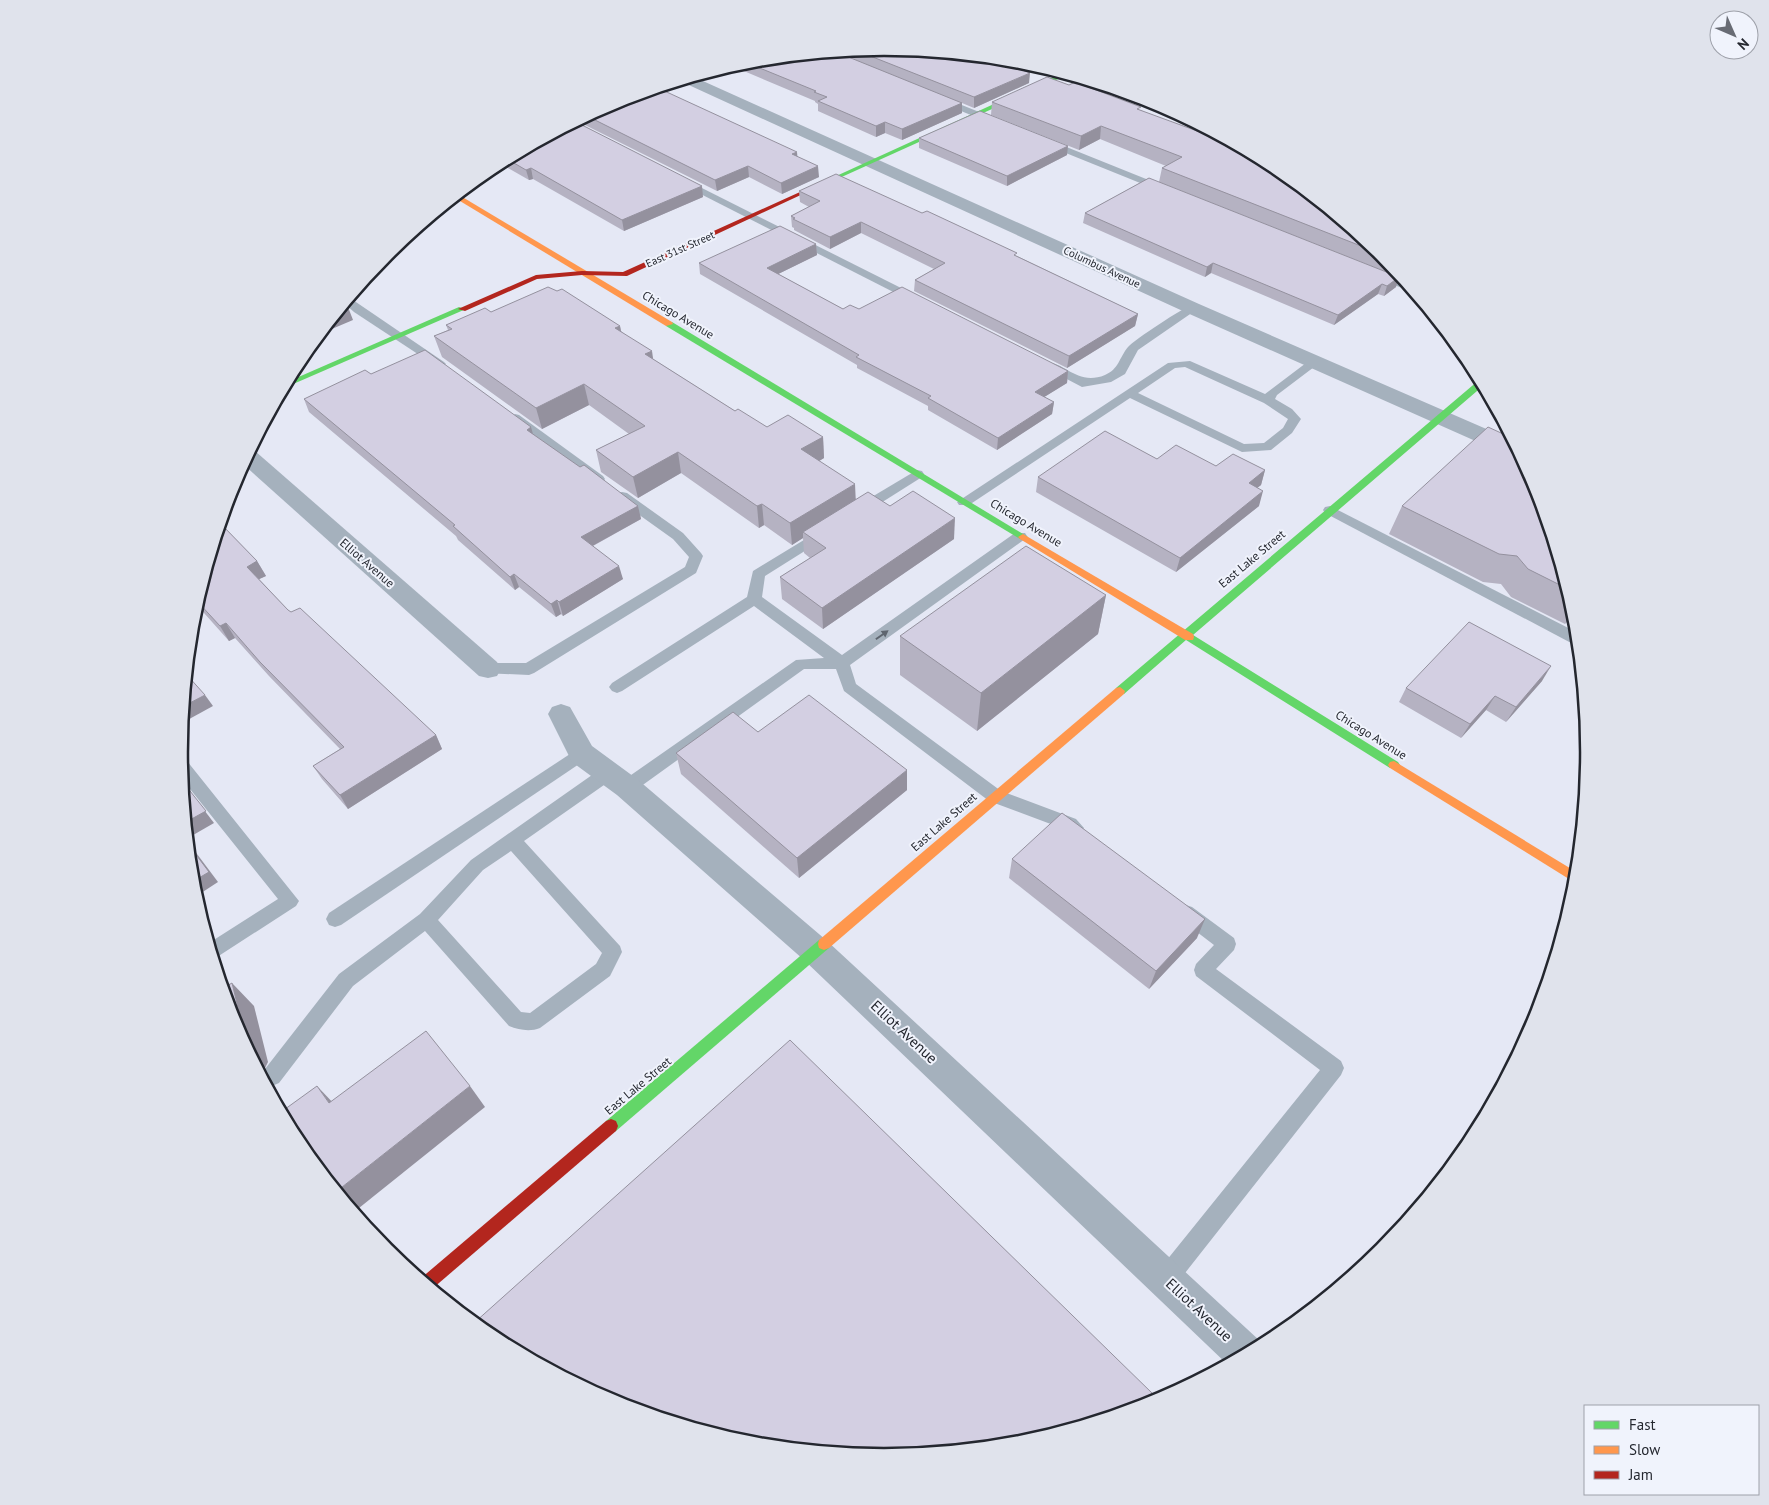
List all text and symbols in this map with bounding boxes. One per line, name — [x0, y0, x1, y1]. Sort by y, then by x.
north arrow — [1709, 10, 1759, 60]
text: N — [1734, 35, 1753, 54]
street label: East 31st Street — [643, 227, 717, 270]
street label: Columbus Avenue — [1061, 243, 1143, 291]
street label: Chicago Avenue — [640, 287, 717, 342]
street label: Chicago Avenue — [988, 495, 1065, 550]
street label: East Lake Street — [1215, 526, 1288, 591]
street label: Elliot Avenue — [337, 535, 398, 590]
one-way arrow — [875, 630, 889, 640]
street label: Chicago Avenue — [1333, 707, 1410, 762]
street label: East Lake Street — [908, 789, 980, 854]
street label: Elliot Avenue — [867, 996, 942, 1067]
street label: East Lake Street — [601, 1053, 674, 1118]
street label: Elliot Avenue — [1162, 1274, 1237, 1345]
legend — [1584, 1405, 1759, 1495]
text: Fast — [1629, 1415, 1656, 1434]
text: Slow — [1629, 1440, 1660, 1459]
text: Jam — [1628, 1465, 1653, 1484]

